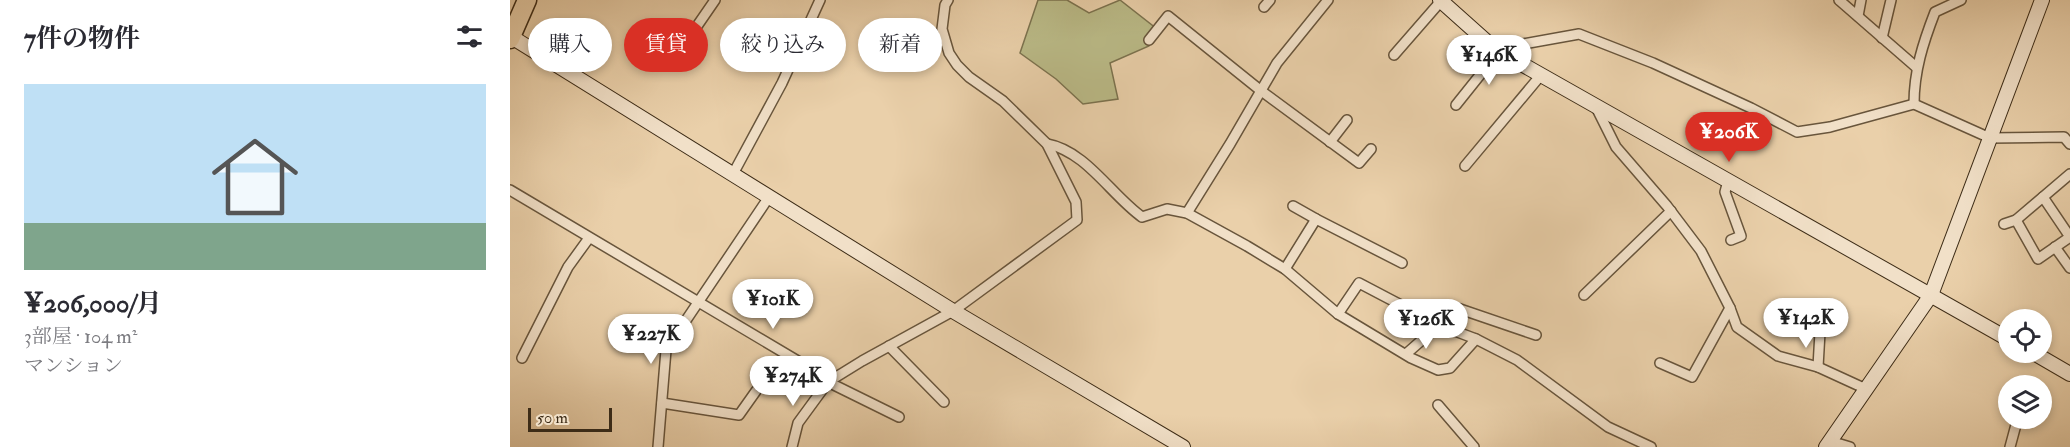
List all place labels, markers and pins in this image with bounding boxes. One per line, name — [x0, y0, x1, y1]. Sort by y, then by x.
pin: ¥146K — [1447, 35, 1531, 86]
pin: ¥206K — [1687, 112, 1771, 163]
pin: ¥101K — [731, 279, 815, 330]
pin: ¥142K — [1764, 298, 1848, 349]
pin: ¥126K — [1384, 299, 1468, 350]
pin: ¥227K — [609, 314, 693, 365]
pin: ¥274K — [751, 356, 835, 407]

